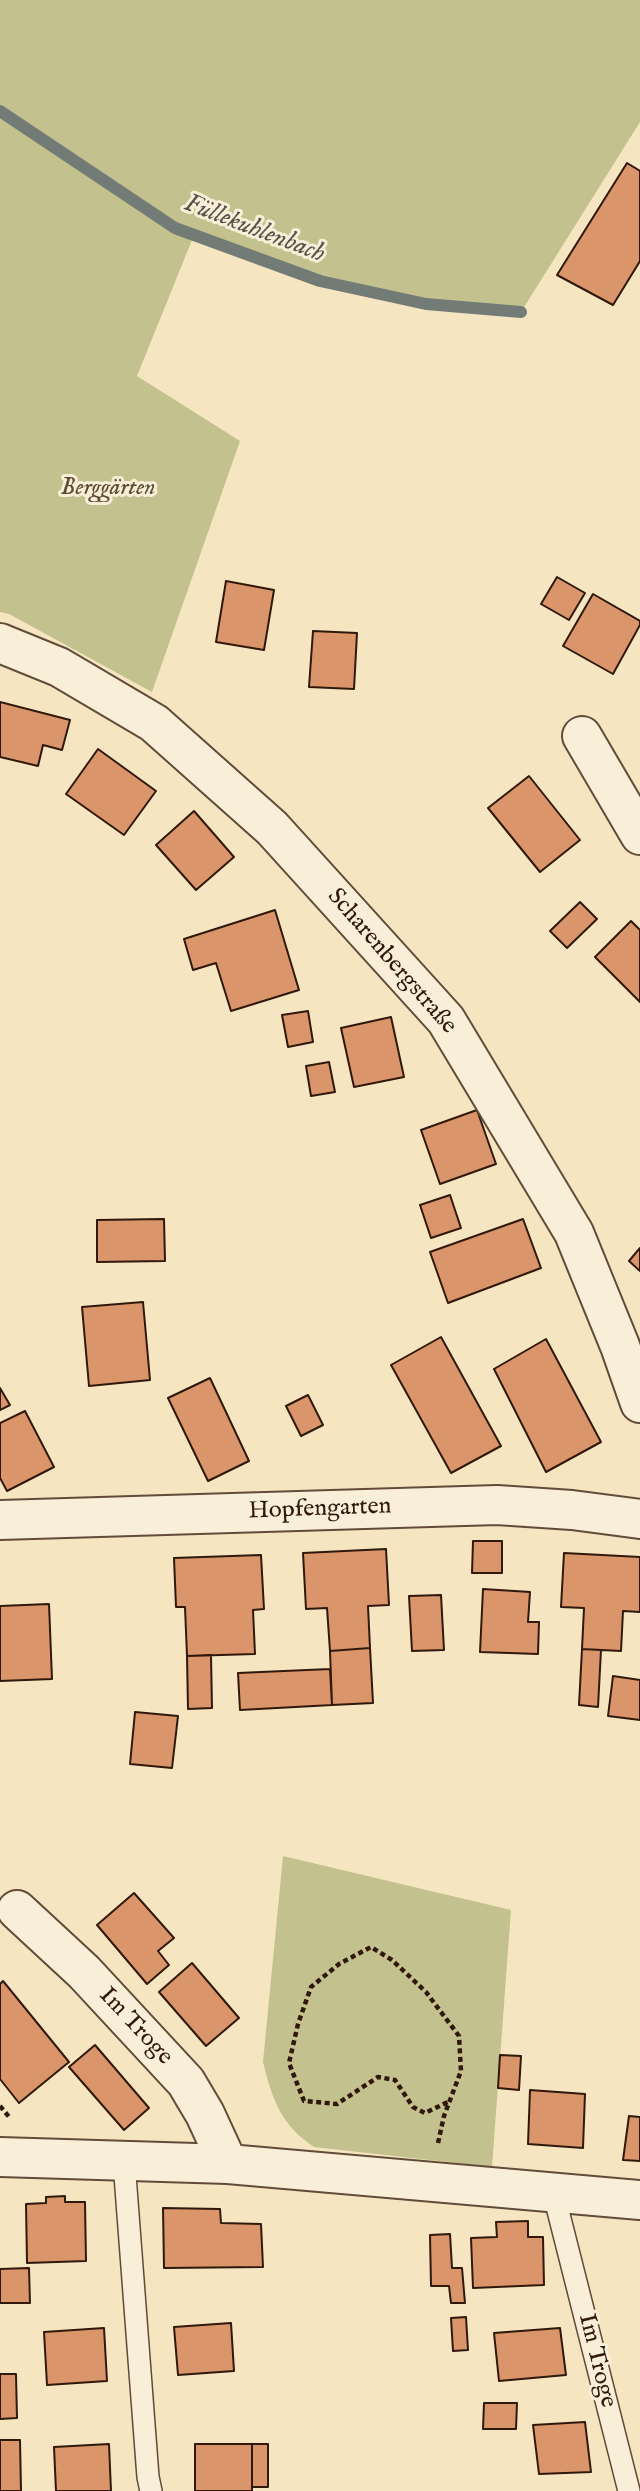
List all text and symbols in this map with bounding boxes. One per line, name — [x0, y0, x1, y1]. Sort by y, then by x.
water label: Füllekuhlenbach — [179, 189, 329, 271]
park label: Berggärten — [61, 475, 155, 503]
street label: Scharenbergstraße — [320, 883, 462, 1041]
street label: Hopfengarten — [248, 1493, 392, 1527]
street label: Im Troge — [92, 1982, 178, 2072]
street label: Im Troge — [570, 2311, 622, 2411]

